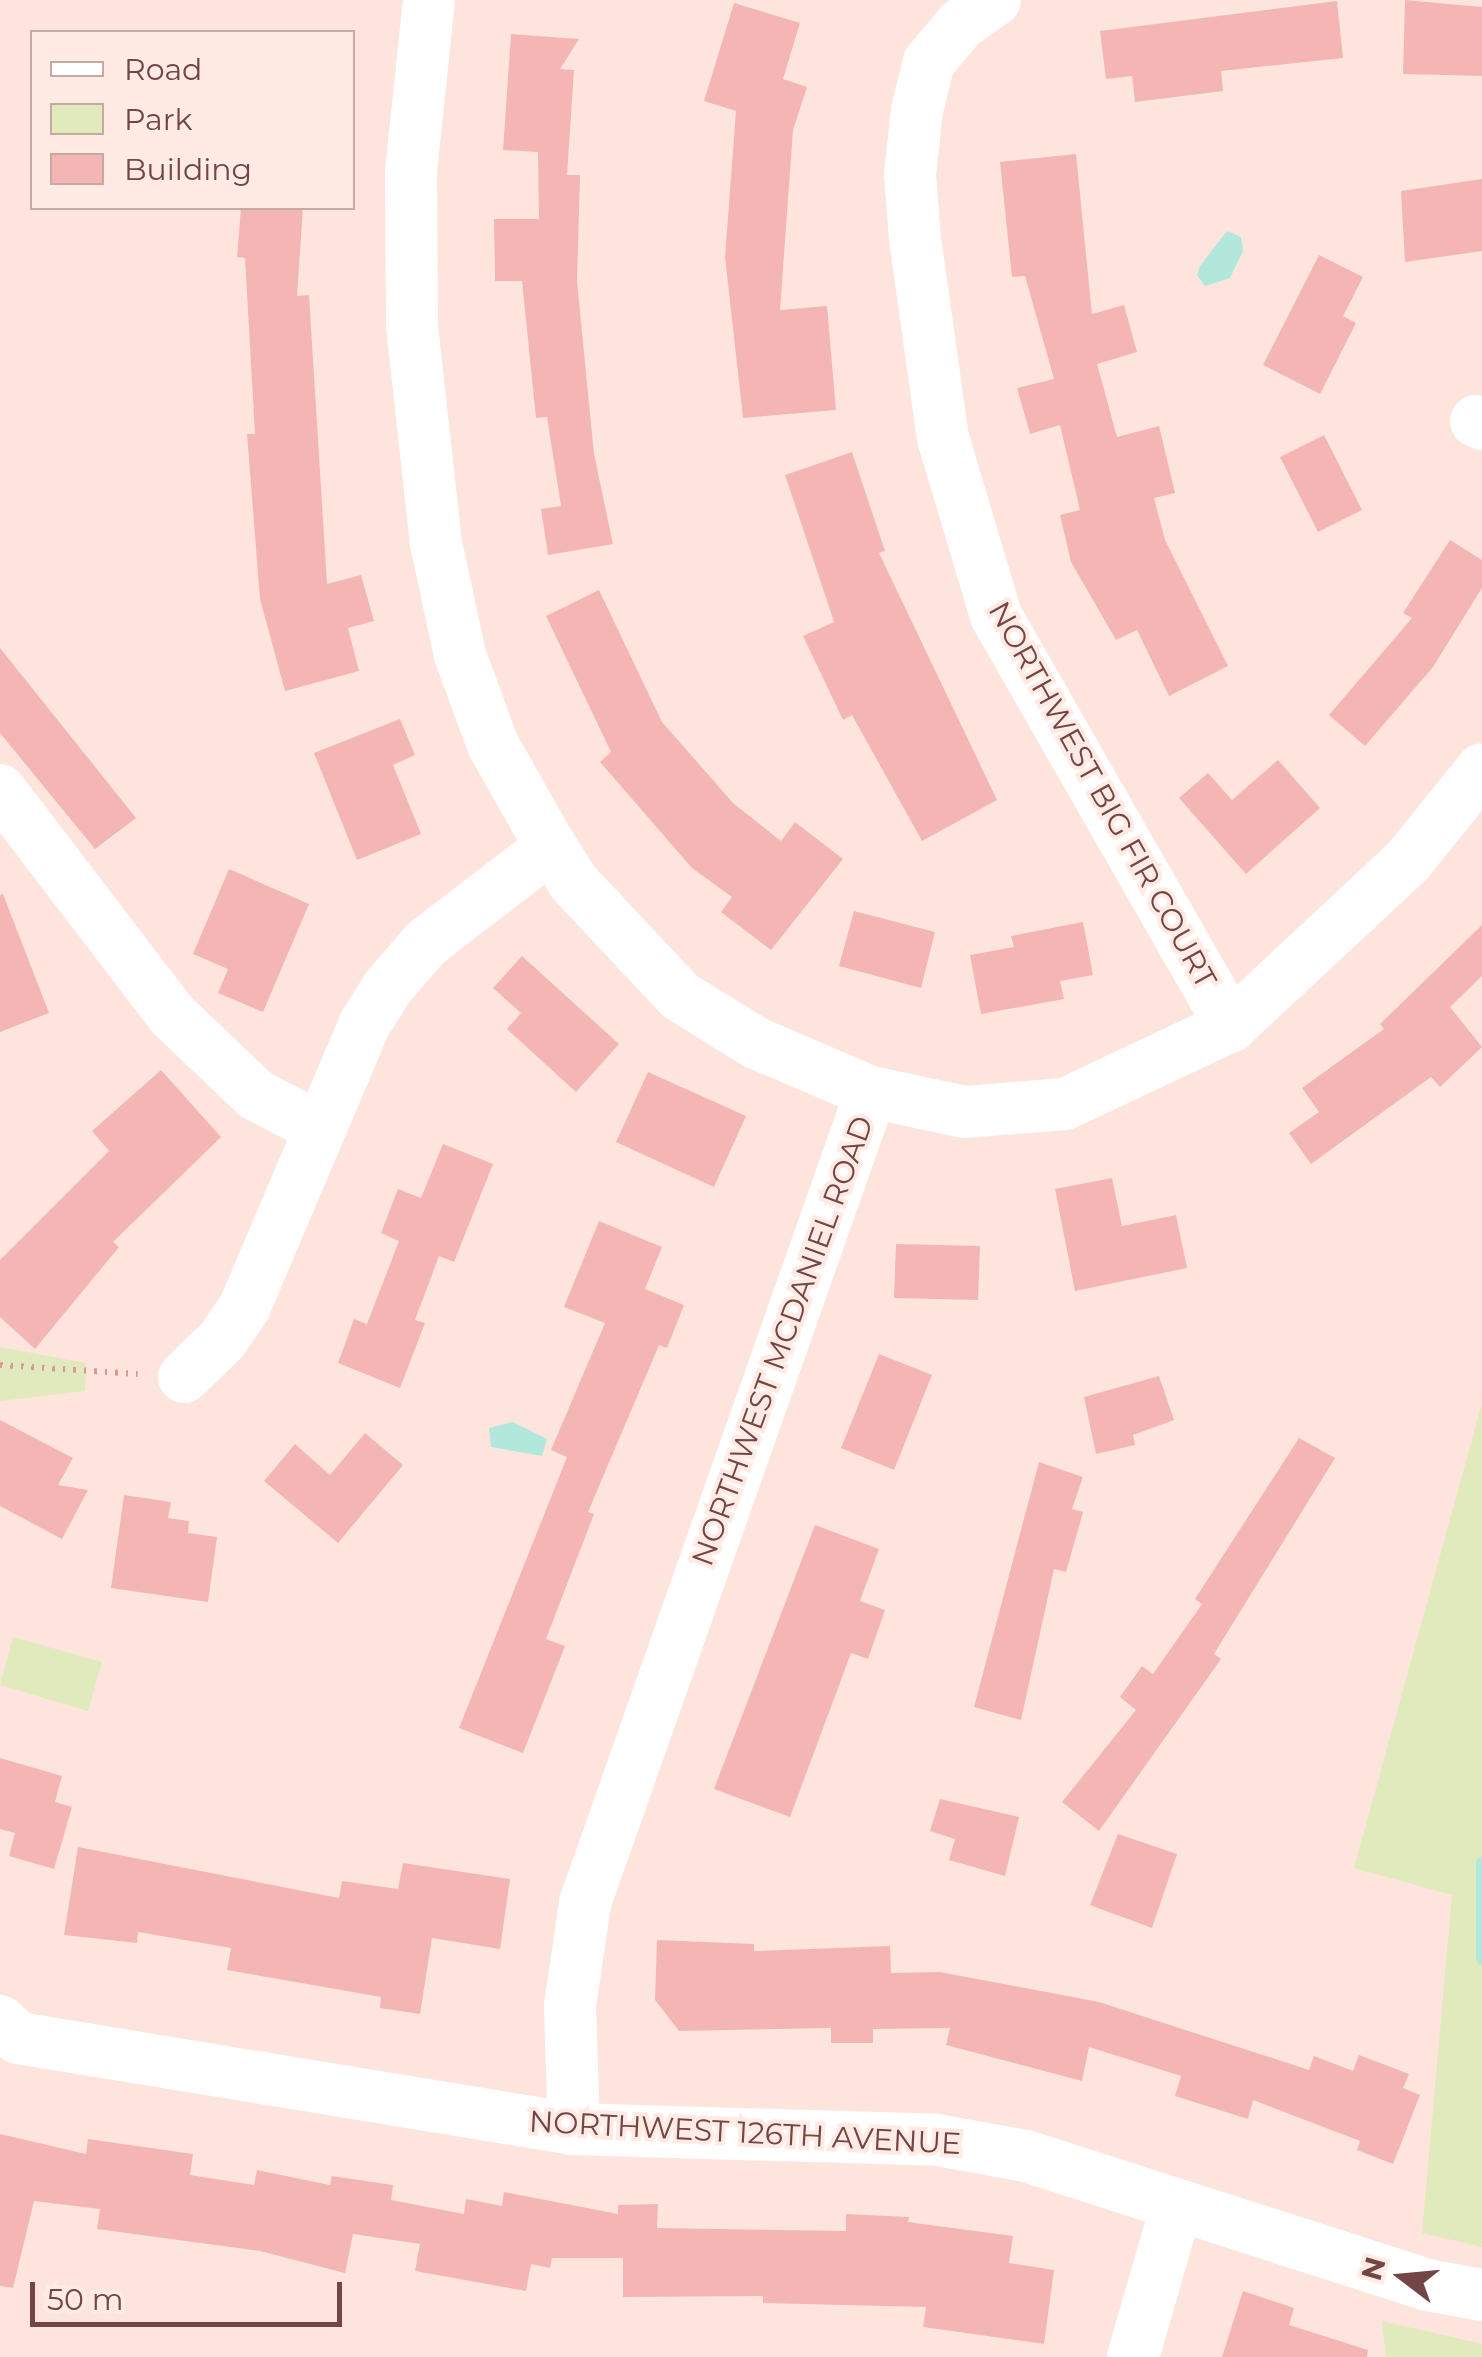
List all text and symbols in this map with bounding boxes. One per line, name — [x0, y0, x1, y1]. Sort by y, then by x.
legend — [30, 30, 355, 210]
text: Road — [124, 51, 202, 88]
text: Park — [124, 101, 193, 138]
text: Building — [124, 151, 252, 188]
street label: NORTHWEST BIG FIR COURT — [980, 595, 1224, 995]
street label: NORTHWEST MCDANIEL ROAD — [685, 1111, 881, 1571]
street label: NORTHWEST 126TH AVENUE — [528, 2104, 962, 2162]
north arrow — [1352, 2227, 1452, 2327]
text: N — [1354, 2253, 1393, 2284]
scale bar — [35, 2262, 348, 2324]
text: 50 m — [47, 2281, 124, 2318]

